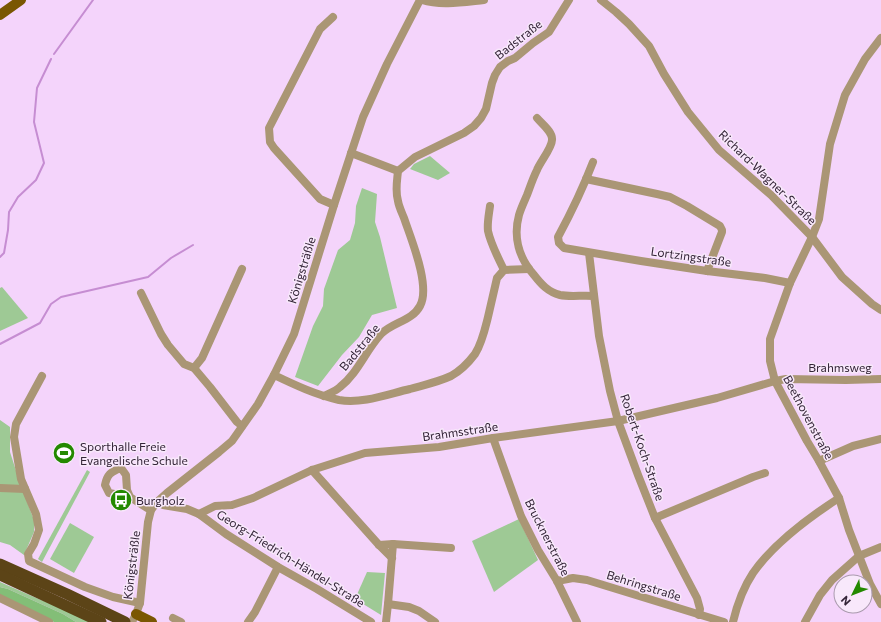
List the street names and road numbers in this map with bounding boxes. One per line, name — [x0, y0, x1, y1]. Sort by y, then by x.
street label: Badstraße — [492, 16, 544, 62]
street label: Richard-Wagner-Straße — [716, 127, 820, 227]
street label: Königsträßle — [284, 235, 318, 305]
street label: Lortzingstraße — [650, 243, 732, 269]
street label: Badstraße — [336, 321, 382, 373]
street label: Brahmsweg — [808, 360, 872, 374]
street label: Beethovenstraße — [781, 373, 837, 461]
street label: Robert-Koch-Straße — [618, 392, 668, 502]
street label: Brahmsstraße — [421, 419, 499, 443]
street label: Brucknerstraße — [523, 496, 573, 578]
street label: Georg-Friedrich-Händel-Straße — [214, 507, 368, 609]
street label: Königsträßle — [120, 530, 142, 600]
street label: Behringstraße — [605, 567, 683, 603]

